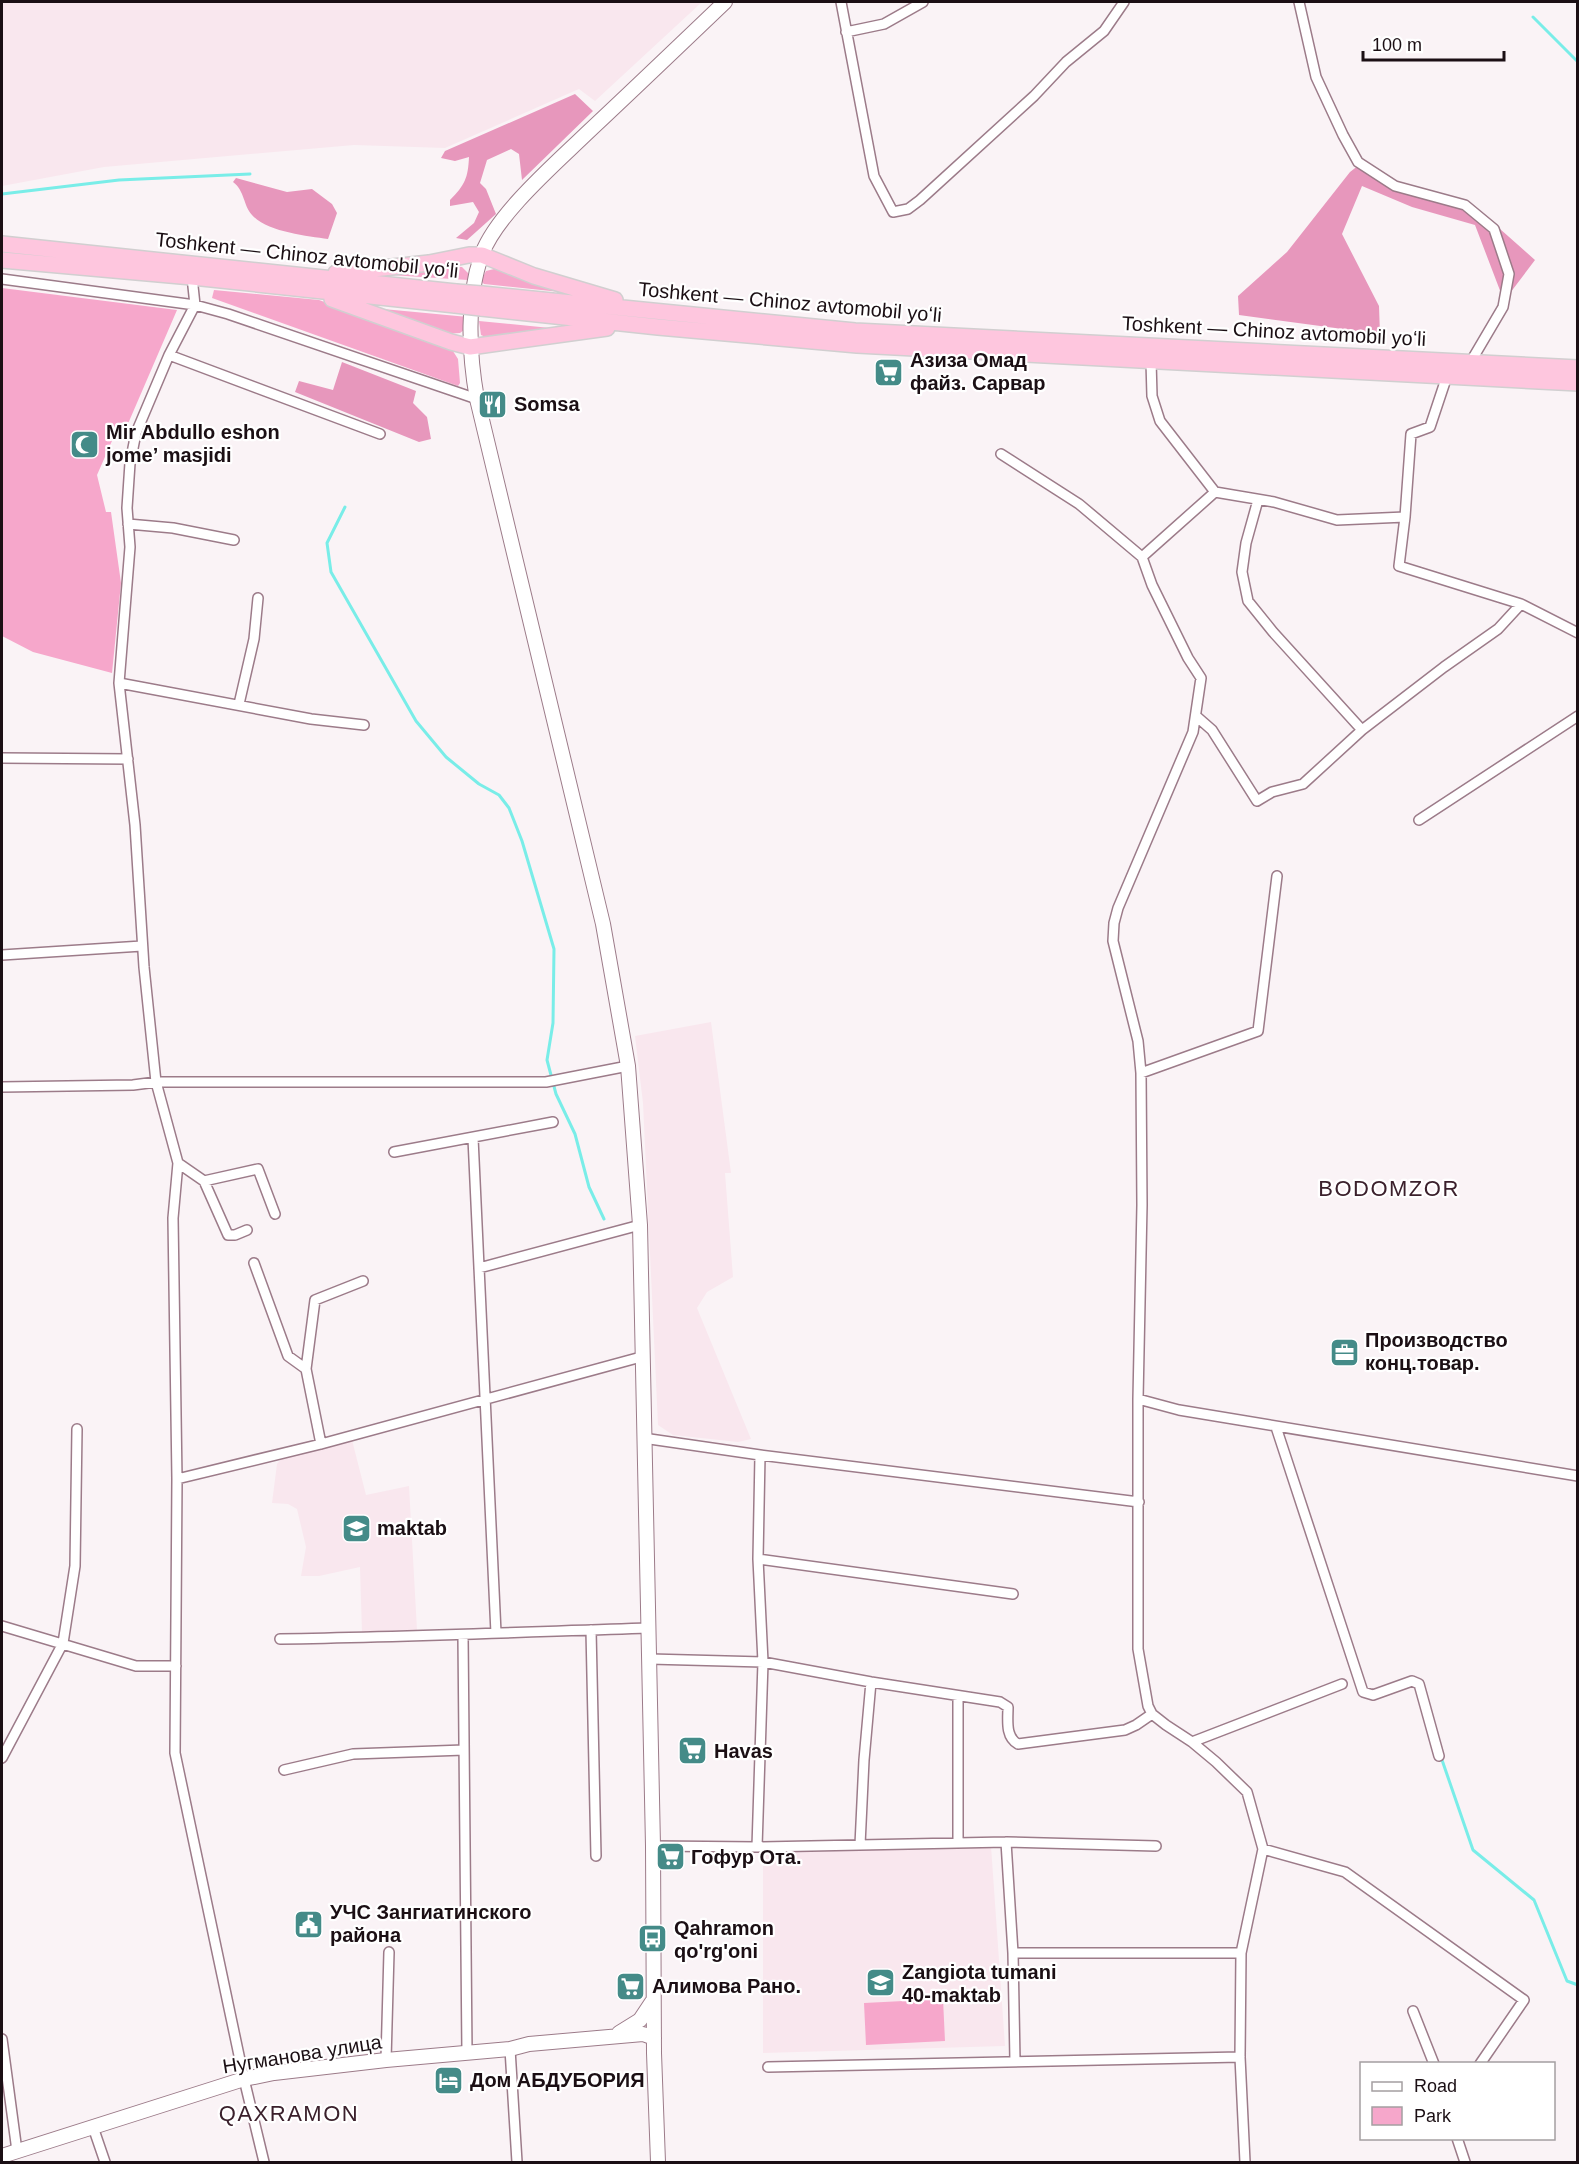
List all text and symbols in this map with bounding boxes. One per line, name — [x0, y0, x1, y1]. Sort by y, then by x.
scale bar — [1363, 24, 1504, 62]
text: 100 m — [1372, 35, 1422, 55]
street label: Toshkent — Chinoz avtomobil yoʻli — [154, 228, 460, 282]
street label: Toshkent — Chinoz avtomobil yoʻli — [637, 278, 943, 326]
street label: Toshkent — Chinoz avtomobil yoʻli — [1121, 312, 1427, 350]
place label: Азиза Омад файз. Сарвар — [910, 349, 1045, 394]
supermarket icon: Азиза Омад файз. Сарвар — [873, 356, 905, 388]
restaurant icon: Somsa — [477, 388, 509, 420]
place label: Somsa — [514, 393, 580, 415]
place label: Mir Abdullo eshon jome’ masjidi — [105, 421, 280, 466]
mosque icon: Mir Abdullo eshon jome’ masjidi — [69, 428, 101, 460]
district label: BODOMZOR — [1318, 1176, 1460, 1201]
place label: Производство конц.товар. — [1365, 1329, 1508, 1374]
office icon: Производство конц.товар. — [1328, 1336, 1360, 1368]
school or university icon: maktab — [340, 1512, 372, 1544]
place label: maktab — [377, 1517, 447, 1539]
supermarket icon: Havas — [677, 1735, 709, 1767]
place label: Havas — [714, 1740, 773, 1762]
supermarket icon: Гофур Ота. — [654, 1841, 686, 1873]
place label: Гофур Ота. — [691, 1846, 801, 1868]
place label: УЧС Зангиатинского района — [330, 1901, 532, 1946]
public building icon: УЧС Зангиатинского района — [293, 1908, 325, 1940]
place label: Qahramon qo'rg'oni — [674, 1917, 774, 1962]
bus stop icon: Qahramon qo'rg'oni — [637, 1923, 669, 1955]
place label: Zangiota tumani 40-maktab — [902, 1961, 1056, 2006]
school or university icon: Zangiota tumani 40-maktab — [865, 1967, 897, 1999]
supermarket icon: Алимова Рано. — [615, 1970, 647, 2002]
place label: Алимова Рано. — [652, 1975, 801, 1997]
street label: Нугманова улица — [221, 2030, 384, 2077]
legend — [1360, 2062, 1555, 2140]
hotel icon: Дом АБДУБОРИЯ — [433, 2064, 465, 2096]
place label: Дом АБДУБОРИЯ — [470, 2069, 645, 2091]
text: Road — [1414, 2076, 1457, 2096]
district label: QAXRAMON — [219, 2101, 359, 2126]
text: Park — [1414, 2106, 1452, 2126]

